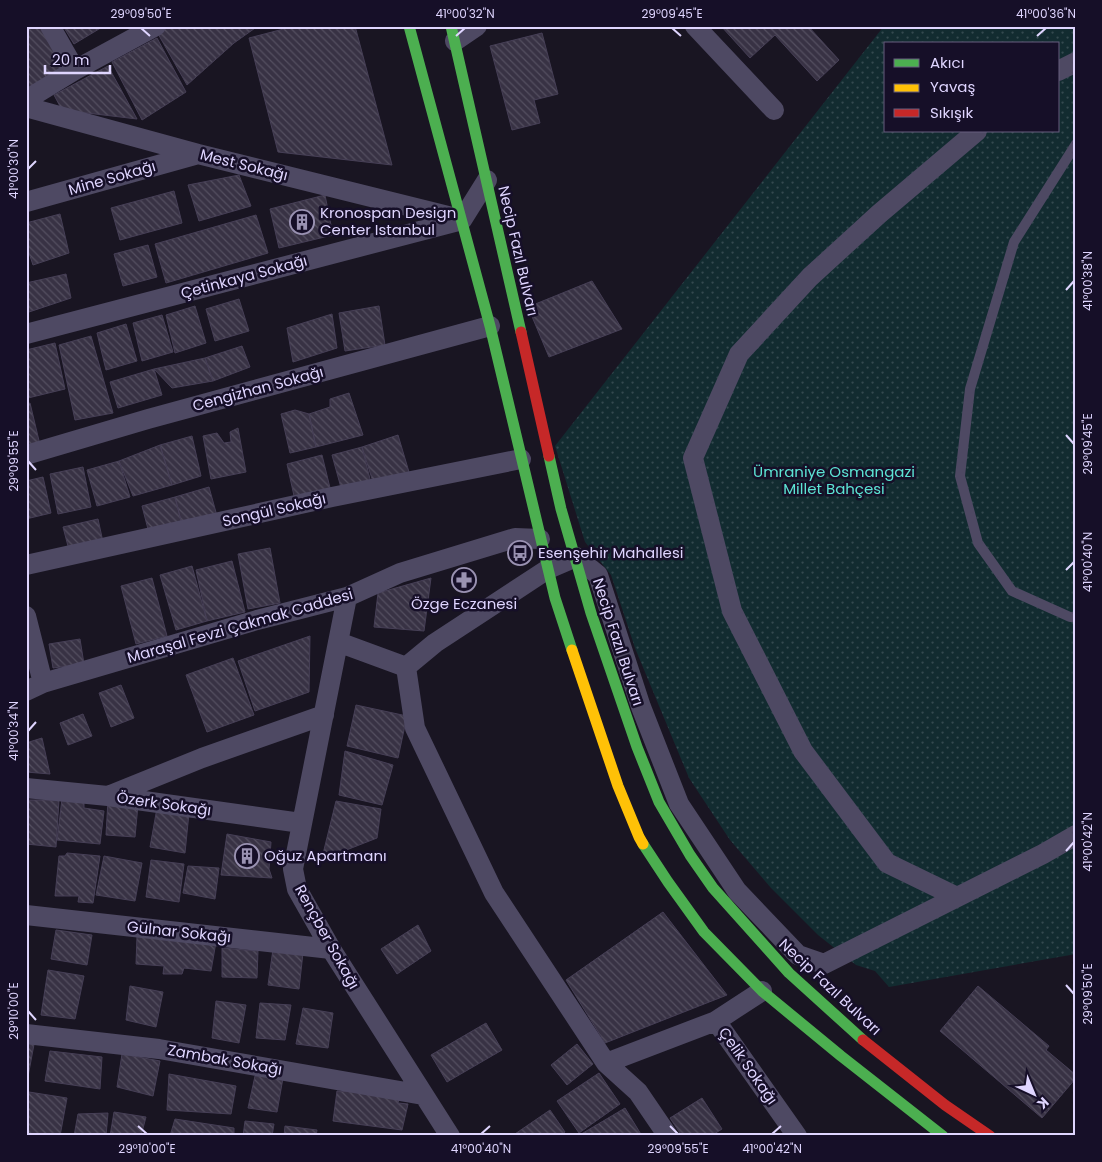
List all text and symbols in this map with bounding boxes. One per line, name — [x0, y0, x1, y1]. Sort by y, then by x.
text: 29°09'50"E — [110, 5, 172, 22]
text: 41°00'32"N — [435, 5, 495, 22]
text: 29°09'45"E — [641, 5, 703, 22]
text: 41°00'36"N — [1016, 5, 1076, 22]
scale bar — [45, 42, 110, 74]
legend — [884, 42, 1060, 132]
text: 20 m — [52, 49, 90, 70]
text: Akıcı — [930, 52, 964, 73]
text: Yavaş — [930, 76, 975, 97]
text: Sıkışık — [930, 102, 973, 123]
text: 41°00'30"N — [5, 139, 22, 199]
street label: Mest Sokağı — [198, 143, 290, 186]
street label: Mine Sokağı — [66, 155, 158, 200]
street label: Necip Fazıl Bulvarı — [493, 184, 544, 318]
place label: Kronospan Design Center Istanbul — [320, 202, 456, 240]
building icon: Kronospan Design Center Istanbul — [289, 209, 315, 235]
street label: Çetinkaya Sokağı — [178, 250, 309, 304]
text: 41°00'38"N — [1079, 251, 1096, 311]
street label: Cengizhan Sokağı — [190, 361, 326, 416]
text: 29°09'45"E — [1079, 413, 1096, 475]
text: 29°09'55"E — [5, 430, 22, 492]
park label: Ümraniye Osmangazi Millet Bahçesi — [753, 461, 915, 499]
street label: Songül Sokağı — [220, 487, 328, 532]
text: 41°00'40"N — [1079, 532, 1096, 592]
bus stop icon: Esenşehir Mahallesi — [507, 540, 533, 566]
place label: Esenşehir Mahallesi — [538, 542, 683, 563]
pharmacy icon: Özge Eczanesi — [451, 567, 477, 593]
street label: Necip Fazıl Bulvarı — [588, 575, 649, 708]
street label: Maraşal Fevzi Çakmak Caddesi — [125, 583, 355, 668]
place label: Özge Eczanesi — [411, 593, 517, 614]
text: 41°00'34"N — [5, 701, 22, 761]
street label: Özerk Sokağı — [115, 786, 213, 821]
text: 41°00'42"N — [1079, 812, 1096, 872]
building icon: Oğuz Apartmanı — [234, 843, 260, 869]
place label: Oğuz Apartmanı — [264, 845, 387, 866]
street label: Rençber Sokağı — [290, 881, 365, 993]
street label: Gülnar Sokağı — [126, 916, 232, 947]
street label: Necip Fazıl Bulvarı — [775, 934, 886, 1040]
text: 29°09'50"E — [1079, 963, 1096, 1025]
text: 29°10'00"E — [5, 982, 22, 1040]
street label: Çelik Sokağı — [714, 1023, 783, 1109]
street label: Zambak Sokağı — [166, 1039, 284, 1080]
north arrow — [1010, 1070, 1060, 1120]
text: K — [1032, 1093, 1053, 1114]
text: 29°10'00"E — [118, 1140, 176, 1157]
text: 41°00'40"N — [451, 1140, 511, 1157]
text: 29°09'55"E — [647, 1140, 709, 1157]
text: 41°00'42"N — [742, 1140, 802, 1157]

